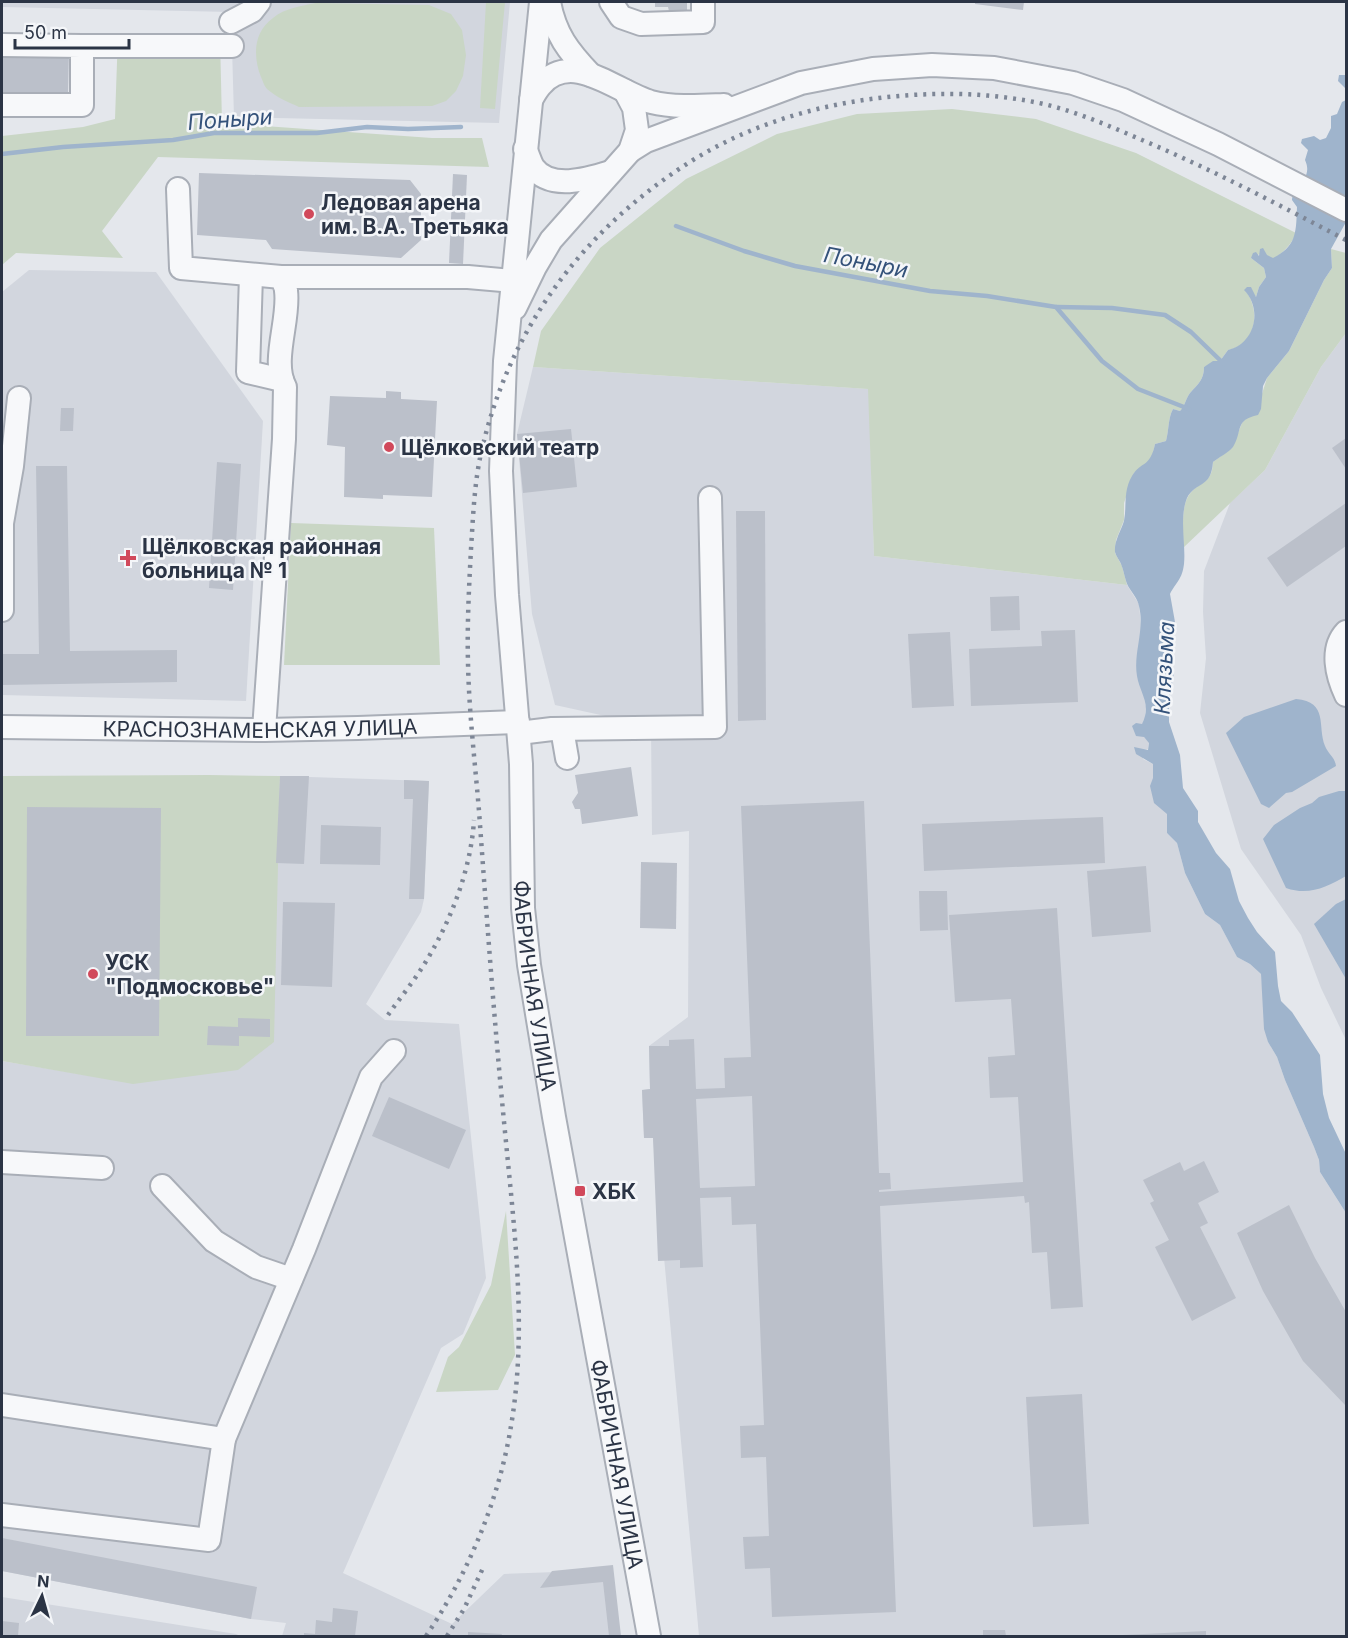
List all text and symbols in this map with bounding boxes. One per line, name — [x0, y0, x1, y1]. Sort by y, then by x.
scale bar — [15, 12, 129, 50]
text: 50 m — [24, 22, 67, 43]
water label: Поныри — [187, 103, 273, 135]
place label: Ледовая арена им. В.А. Третьяка — [321, 190, 509, 239]
marker: Ледовая арена им. В.А. Третьяка — [302, 207, 316, 221]
water label: Поныри — [822, 241, 910, 283]
place label: Щёлковский театр — [401, 435, 599, 460]
marker: Щёлковский театр — [382, 440, 396, 454]
place label: Щёлковская районная больница № 1 — [142, 534, 381, 583]
marker: Щёлковская районная больница № 1 — [119, 549, 137, 567]
water label: Клязьма — [1149, 621, 1179, 715]
street label: КРАСНОЗНАМЕНСКАЯ УЛИЦА — [102, 713, 418, 742]
street label: ФАБРИЧНАЯ УЛИЦА — [510, 880, 562, 1093]
place label: УСК "Подмосковье" — [105, 950, 274, 999]
marker: УСК "Подмосковье" — [86, 967, 100, 981]
place label: ХБК — [592, 1179, 636, 1204]
marker: ХБК — [573, 1184, 587, 1198]
street label: ФАБРИЧНАЯ УЛИЦА — [586, 1357, 649, 1571]
north arrow — [12, 1566, 72, 1626]
text: N — [36, 1571, 50, 1592]

